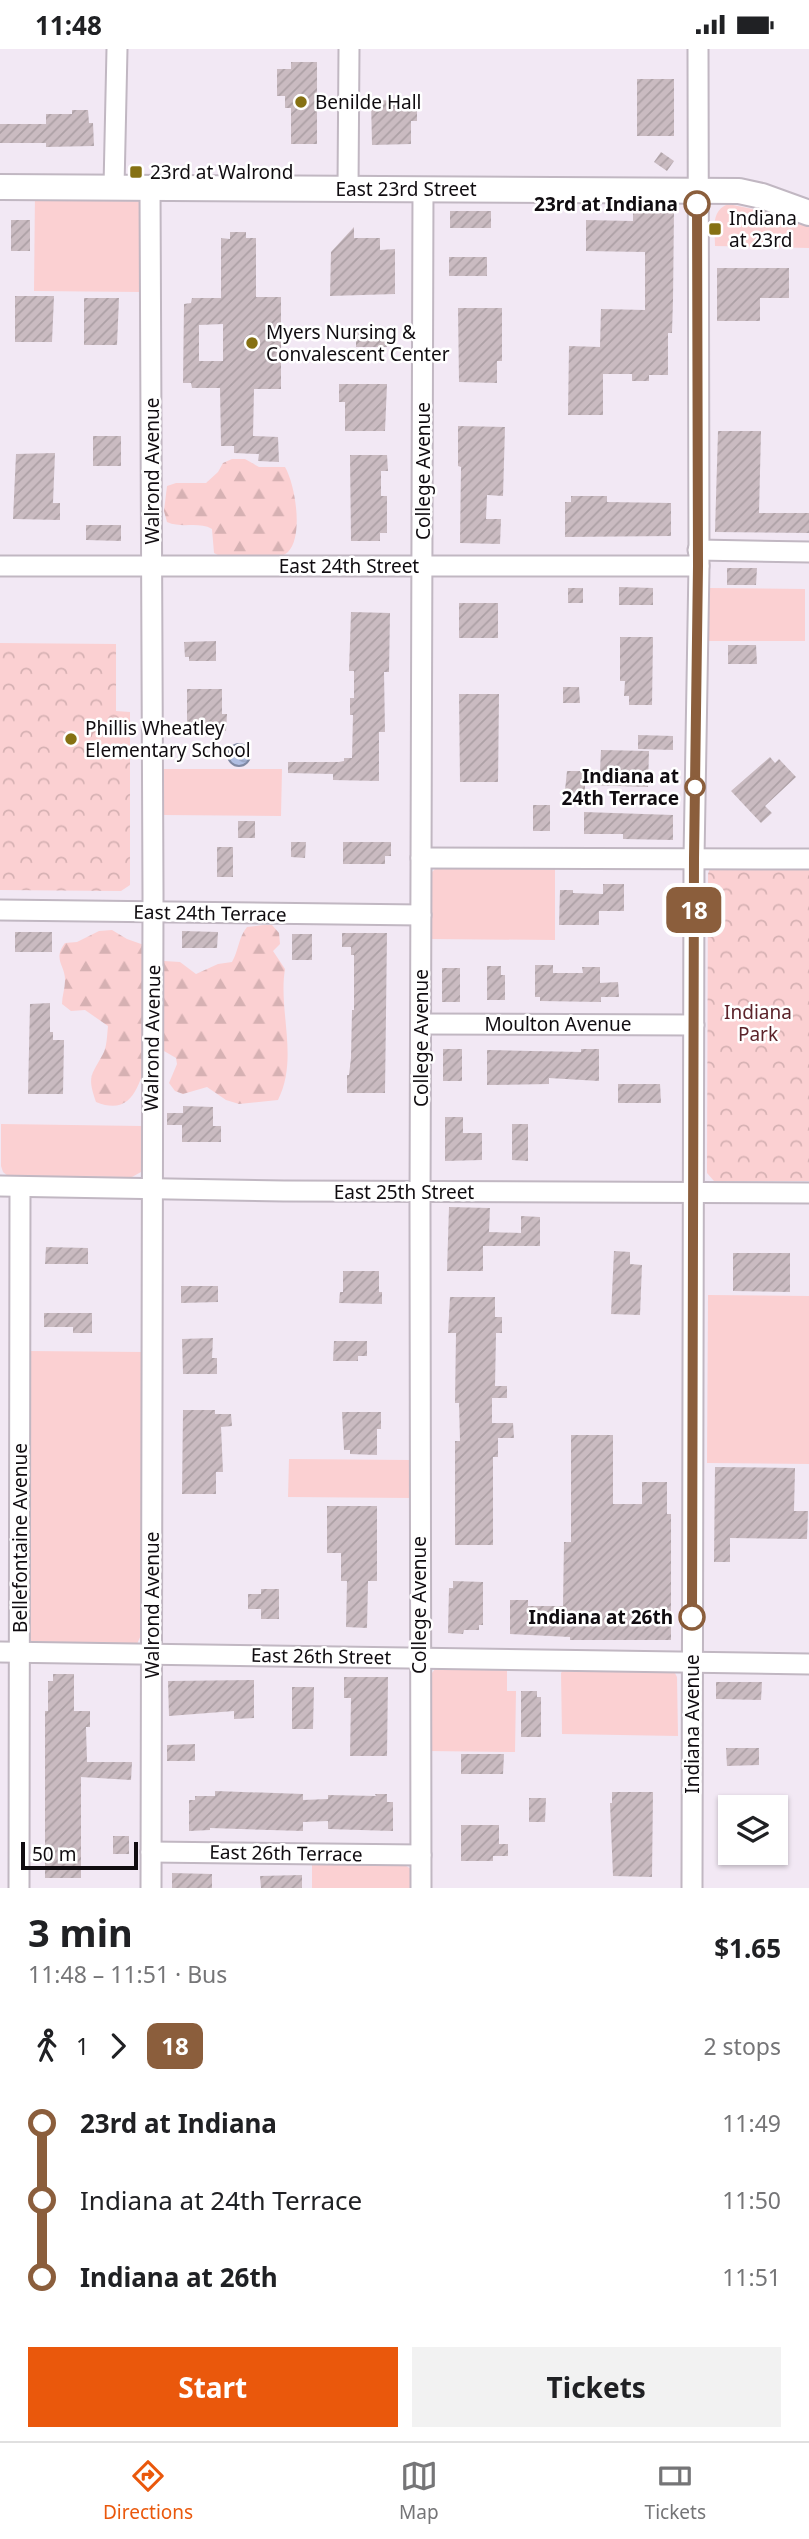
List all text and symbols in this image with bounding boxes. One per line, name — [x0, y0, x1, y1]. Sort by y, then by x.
text: 11:48 — [35, 7, 102, 43]
place label: Benilde Hall — [315, 89, 422, 115]
marker: Benilde Hall — [293, 94, 309, 110]
place label: 23rd at Walrond — [150, 159, 294, 185]
marker: 23rd at Walrond — [128, 164, 144, 180]
street label: East 23rd Street — [336, 176, 477, 202]
place label: 23rd at Indiana — [534, 191, 678, 217]
marker: 23rd at Indiana — [684, 191, 710, 217]
place label: Indiana at 23rd — [729, 205, 797, 253]
marker: Indiana at 23rd — [707, 221, 723, 237]
place label: Myers Nursing & Convalescent Center — [266, 319, 450, 367]
marker: Myers Nursing & Convalescent Center — [244, 335, 260, 351]
street label: Walrond Avenue — [139, 398, 165, 544]
street label: College Avenue — [410, 402, 436, 540]
street label: East 24th Street — [279, 553, 419, 579]
place label: Phillis Wheatley Elementary School — [85, 715, 251, 763]
marker: Phillis Wheatley Elementary School — [63, 731, 79, 747]
place label: Indiana at 24th Terrace — [562, 763, 679, 811]
marker: Indiana at 24th Terrace — [685, 777, 705, 797]
line badge: 18 — [662, 887, 726, 933]
text: 18 — [680, 893, 708, 926]
street label: East 24th Terrace — [133, 899, 287, 927]
street label: Walrond Avenue — [138, 964, 166, 1112]
street label: College Avenue — [408, 969, 434, 1107]
park label: Indiana Park — [724, 999, 792, 1047]
street label: Moulton Avenue — [484, 1011, 632, 1037]
street label: East 25th Street — [334, 1179, 474, 1205]
street label: Bellefontaine Avenue — [7, 1443, 33, 1633]
street label: Walrond Avenue — [139, 1532, 165, 1678]
street label: College Avenue — [406, 1536, 432, 1674]
place label: Indiana at 26th — [529, 1604, 673, 1630]
marker: Indiana at 26th — [679, 1604, 705, 1630]
street label: East 26th Street — [251, 1642, 392, 1670]
street label: Indiana Avenue — [679, 1654, 705, 1794]
map controls — [718, 1795, 788, 1865]
button: layers — [718, 1795, 788, 1865]
scale bar — [21, 1839, 138, 1871]
street label: East 26th Terrace — [209, 1839, 363, 1867]
text: 50 m — [32, 1841, 76, 1867]
text: 3 min — [28, 1906, 133, 1958]
text: $1.65 — [714, 1930, 781, 1966]
text: 11:48 – 11:51 · Bus — [28, 1958, 227, 1990]
icon: walk — [28, 2027, 66, 2065]
icon: forward — [99, 2027, 137, 2065]
text: 18 — [161, 2029, 189, 2062]
text: 1 — [76, 2030, 89, 2062]
text: 2 stops — [703, 2030, 781, 2062]
text: 23rd at Indiana — [80, 2105, 277, 2141]
text: 11:49 — [722, 2107, 781, 2139]
text: Indiana at 24th Terrace — [80, 2182, 362, 2218]
text: 11:50 — [722, 2184, 781, 2216]
text: Indiana at 26th — [80, 2259, 278, 2295]
text: 11:51 — [722, 2261, 781, 2293]
button: Start — [28, 2347, 398, 2427]
button: Tickets — [412, 2347, 781, 2427]
tab: Directions — [103, 2457, 193, 2525]
tab: Map — [399, 2457, 439, 2525]
tab: Tickets — [645, 2457, 706, 2525]

